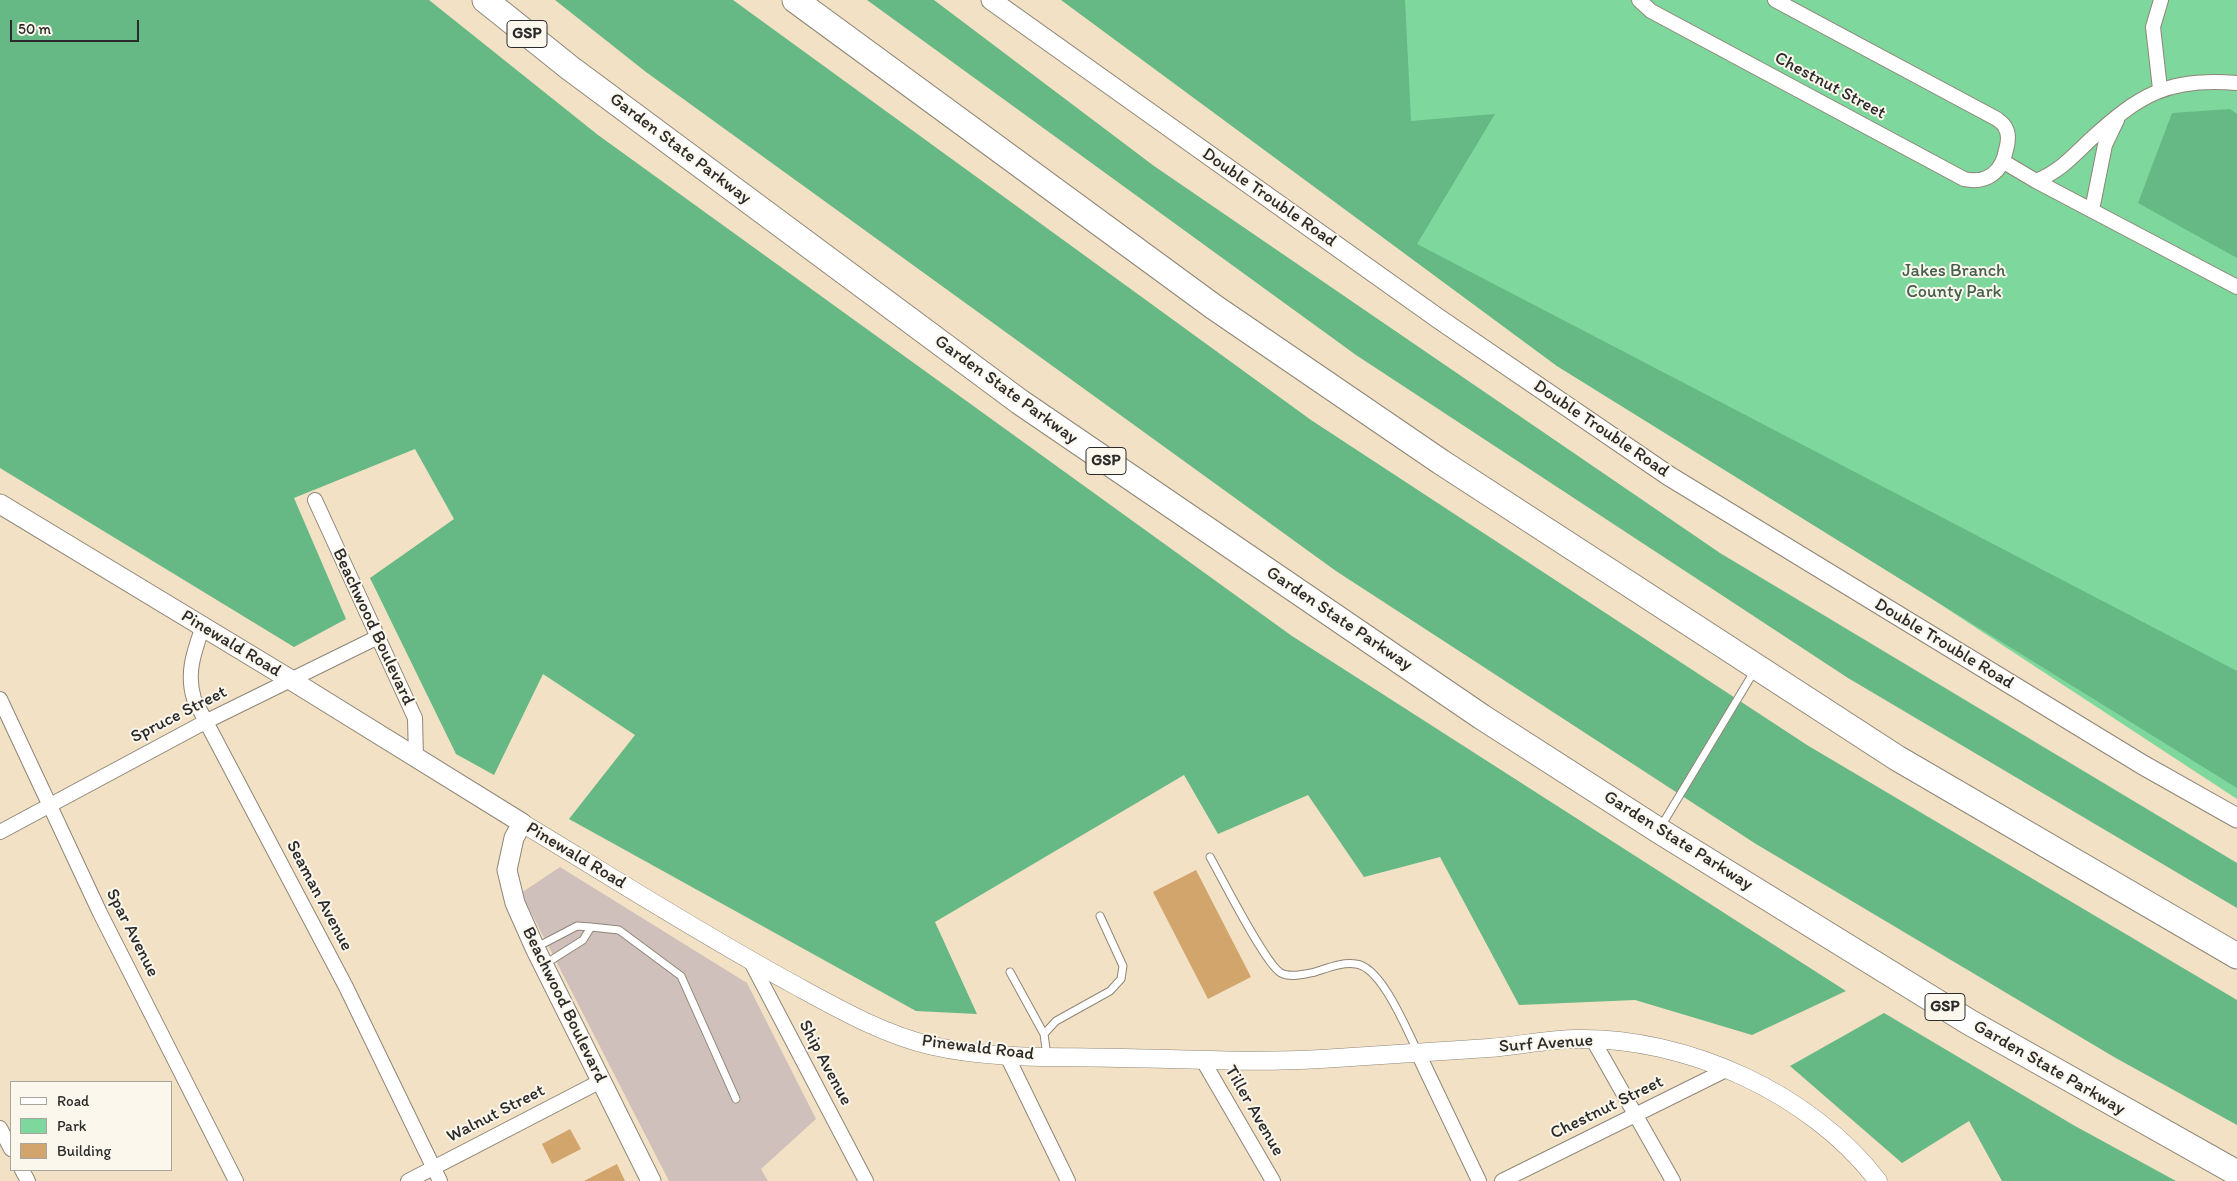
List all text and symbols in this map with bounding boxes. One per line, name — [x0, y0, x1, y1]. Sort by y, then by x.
scale bar — [12, 10, 141, 42]
text: 50 m — [18, 20, 51, 38]
road number: GSP — [507, 20, 547, 48]
street label: Chestnut Street — [1771, 48, 1889, 124]
street label: Garden State Parkway — [605, 89, 755, 209]
street label: Double Trouble Road — [1198, 144, 1340, 252]
park label: Jakes Branch County Park — [1902, 260, 2006, 302]
street label: Garden State Parkway — [930, 331, 1082, 449]
street label: Double Trouble Road — [1529, 376, 1673, 482]
road number: GSP — [1086, 448, 1126, 474]
street label: Beachwood Boulevard — [327, 545, 419, 709]
street label: Garden State Parkway — [1262, 562, 1416, 676]
street label: Double Trouble Road — [1870, 594, 2018, 694]
street label: Pinewald Road — [177, 606, 285, 682]
street label: Spruce Street — [127, 682, 231, 748]
street label: Garden State Parkway — [1599, 786, 1757, 896]
street label: Pinewald Road — [522, 818, 630, 894]
street label: Seaman Avenue — [281, 837, 357, 955]
street label: Spar Avenue — [101, 885, 163, 981]
street label: Beachwood Boulevard — [517, 924, 611, 1086]
road number: GSP — [1925, 994, 1965, 1020]
street label: Garden State Parkway — [1969, 1016, 2129, 1120]
street label: Ship Avenue — [793, 1017, 857, 1109]
street label: Pinewald Road — [921, 1030, 1035, 1066]
street label: Surf Avenue — [1498, 1030, 1594, 1058]
street label: Tiller Avenue — [1219, 1062, 1289, 1160]
street label: Chestnut Street — [1547, 1071, 1667, 1145]
street label: Walnut Street — [443, 1080, 549, 1148]
legend — [10, 1081, 172, 1171]
text: Road — [57, 1092, 89, 1110]
text: Park — [57, 1117, 87, 1135]
text: Building — [57, 1142, 111, 1160]

